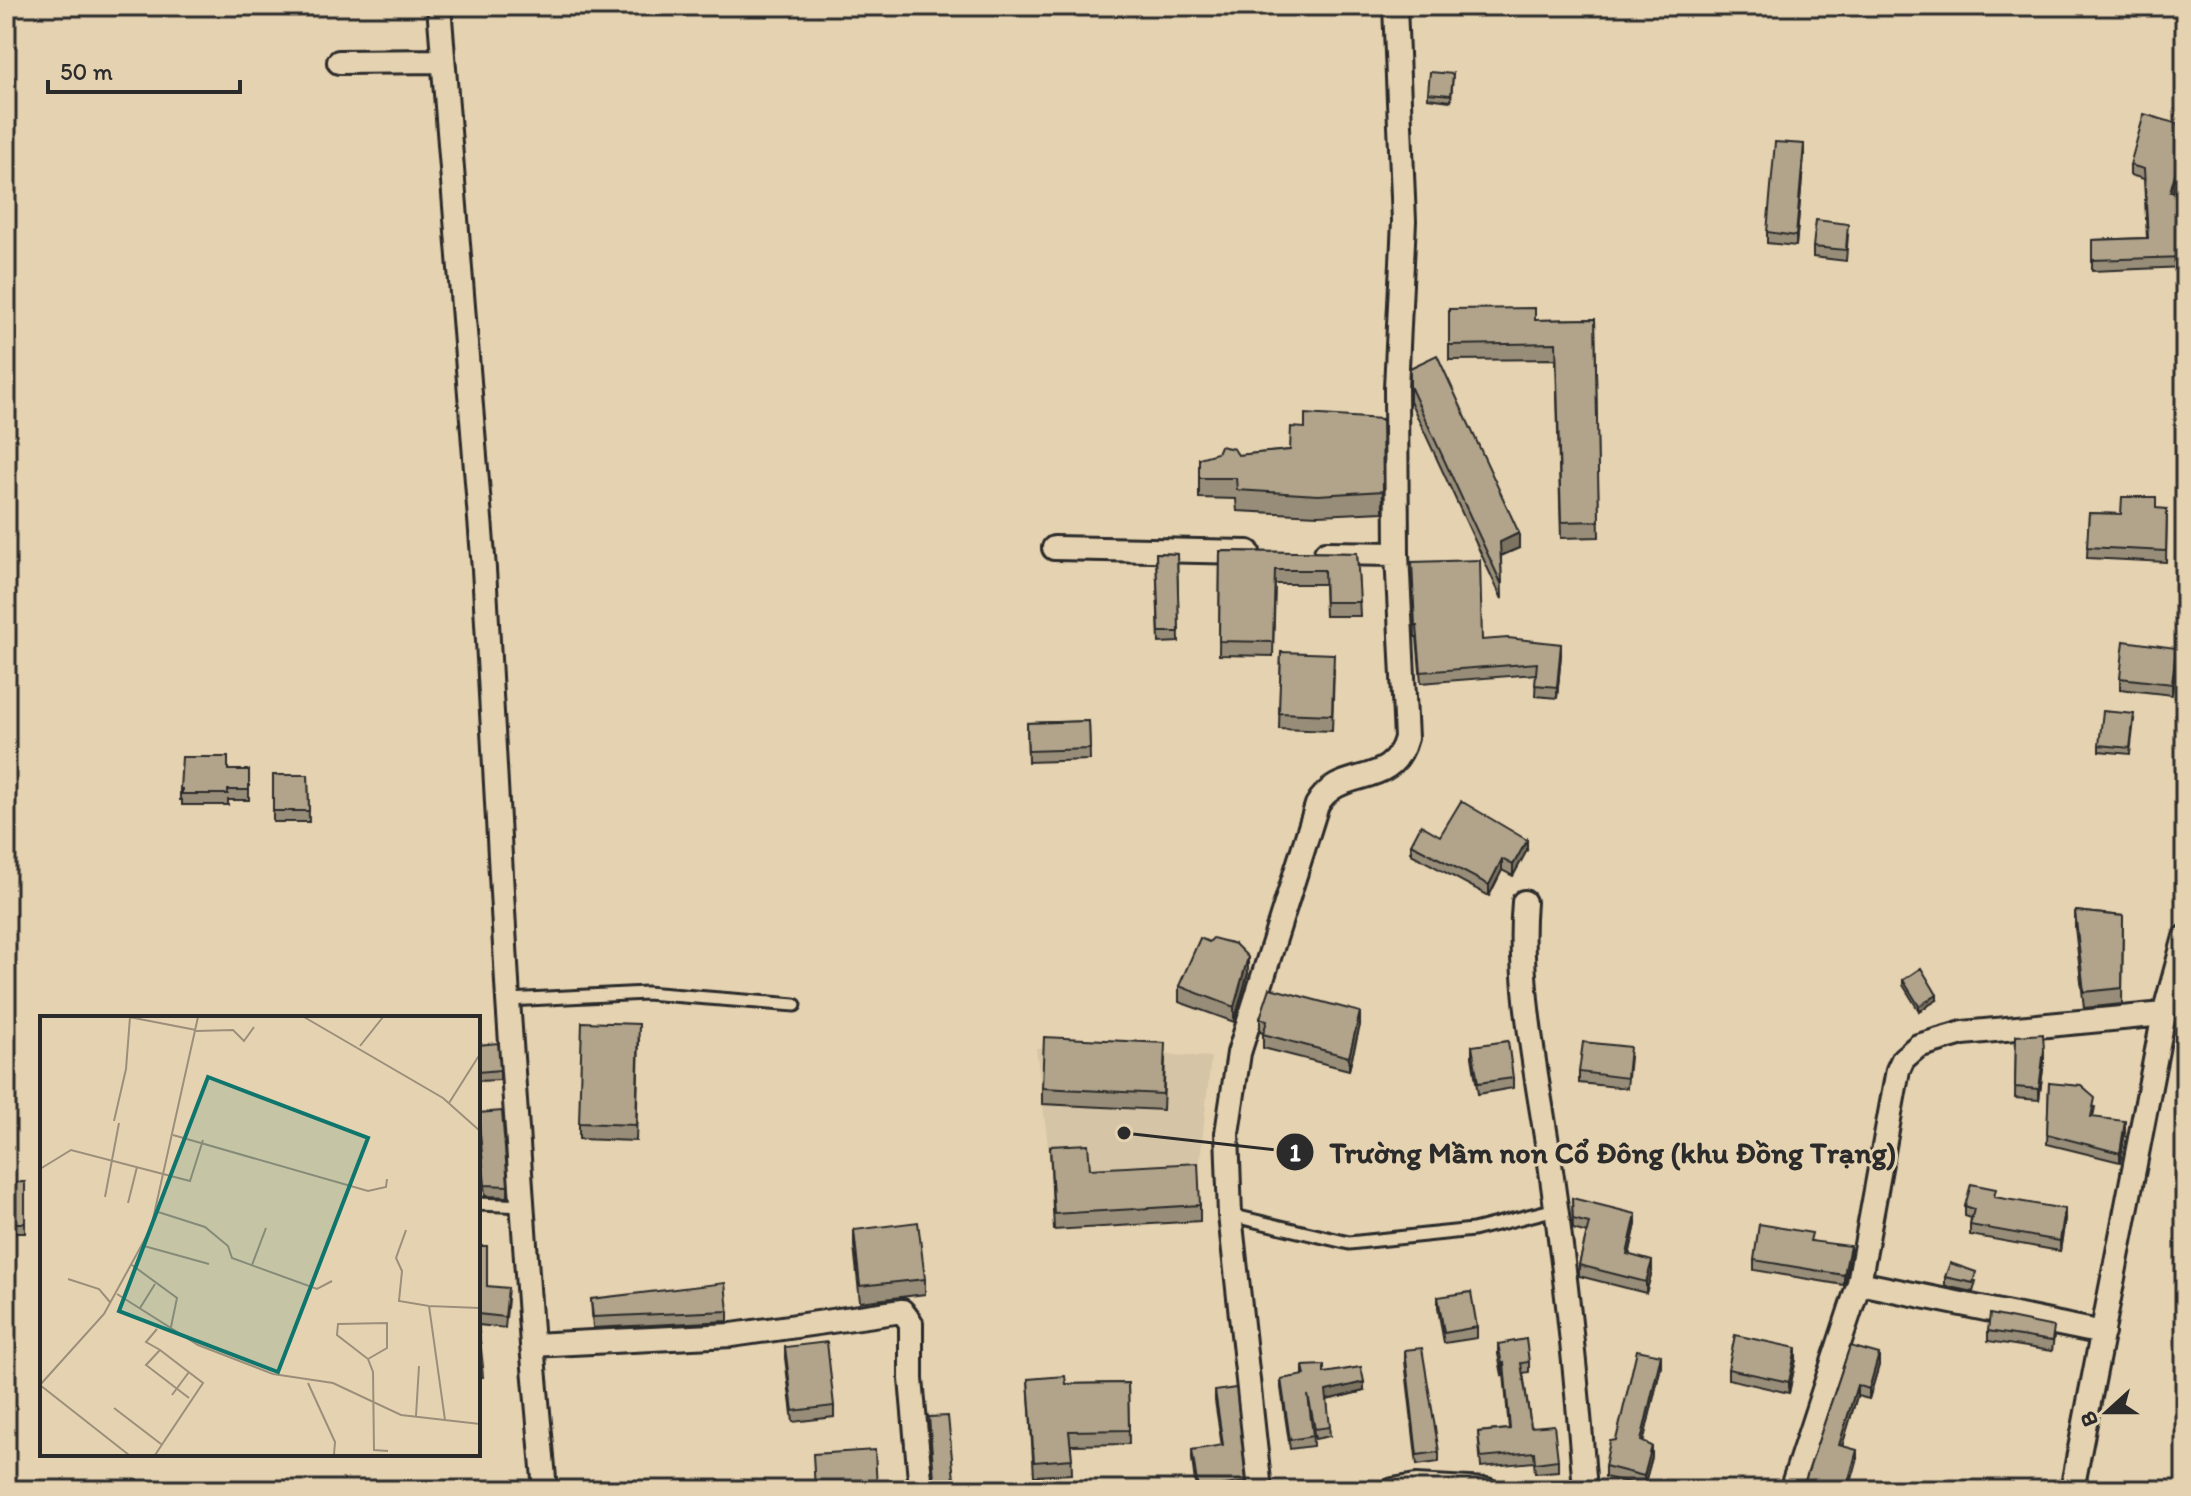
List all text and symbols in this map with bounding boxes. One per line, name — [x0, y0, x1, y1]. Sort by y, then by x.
scale bar — [48, 44, 240, 94]
text: 50 m — [60, 57, 113, 86]
inset map — [40, 1016, 480, 1456]
callout: Trường Mầm non Cổ Đông (khu Đồng Trạng) — [1275, 1125, 1911, 1179]
text: Trường Mầm non Cổ Đông (khu Đồng Trạng) — [1329, 1134, 1896, 1171]
text: 1 — [1289, 1138, 1301, 1167]
north arrow — [2067, 1372, 2147, 1452]
text: B — [2074, 1408, 2104, 1430]

